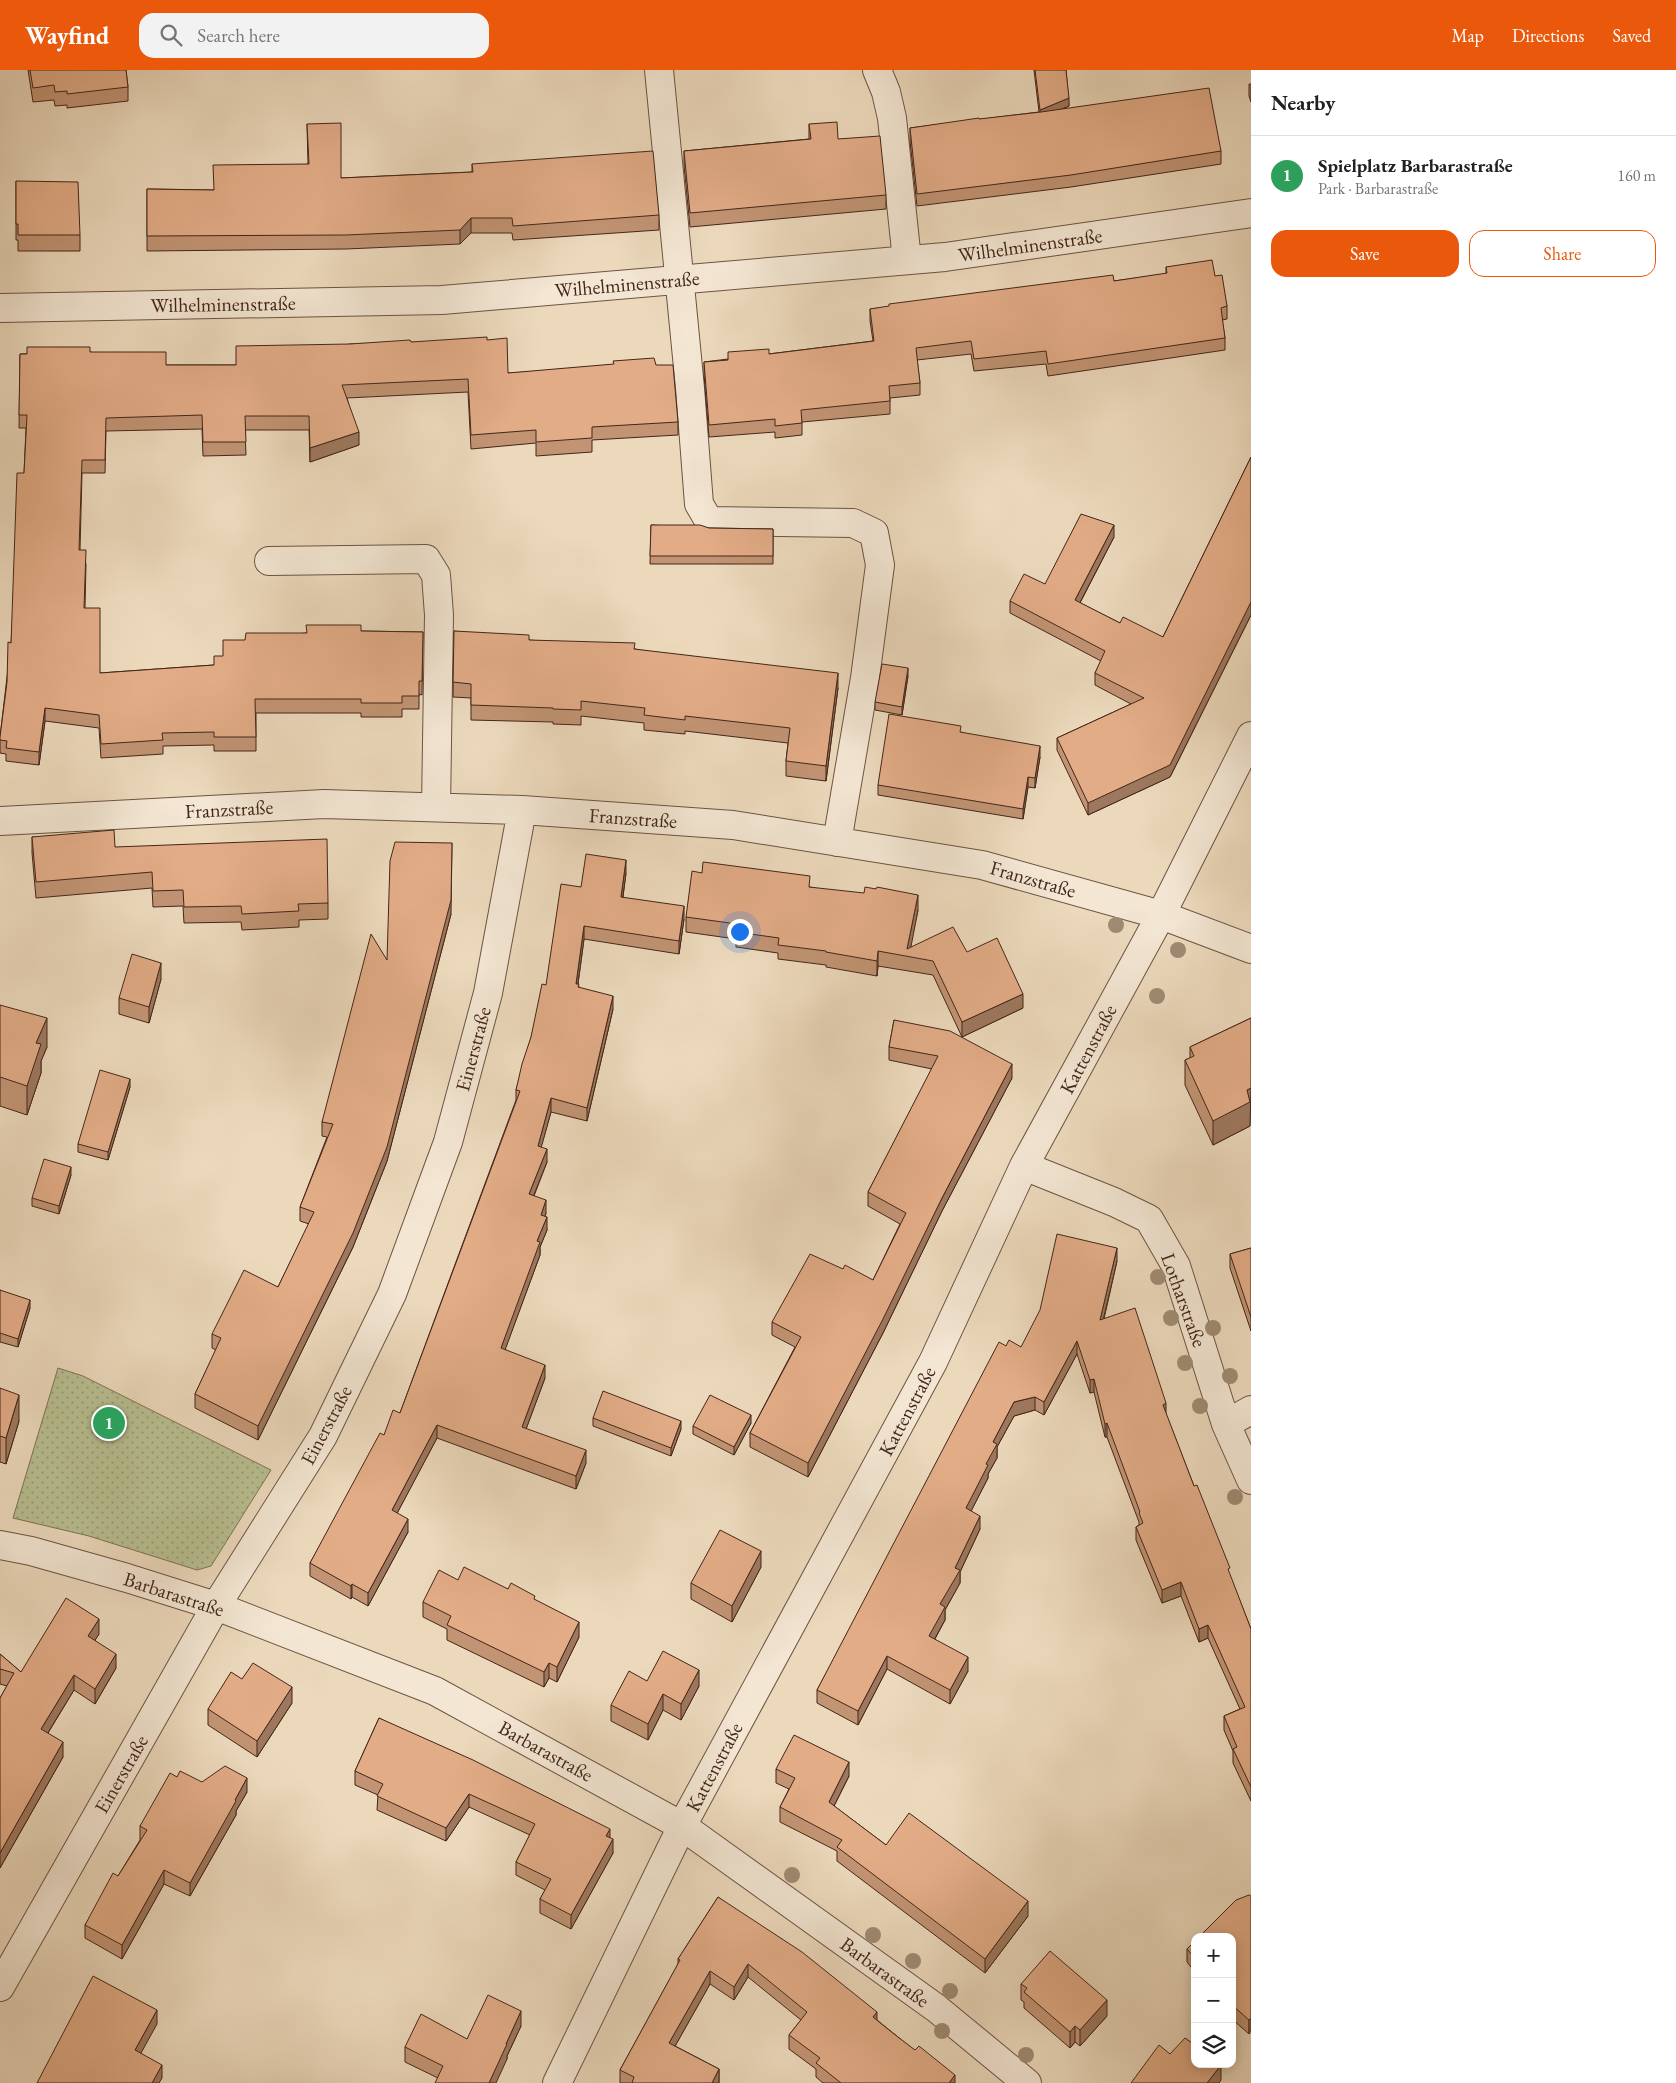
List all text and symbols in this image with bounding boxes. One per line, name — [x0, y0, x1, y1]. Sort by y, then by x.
search box — [139, 13, 489, 58]
text: Wayfind — [25, 20, 109, 51]
icon: search — [157, 21, 185, 49]
text: Search here — [197, 23, 280, 48]
text: Map — [1452, 24, 1484, 47]
text: Directions — [1512, 24, 1584, 47]
text: Saved — [1612, 24, 1651, 47]
text: Nearby — [1271, 89, 1335, 116]
text: Spielplatz Barbarastraße — [1318, 153, 1513, 178]
text: 1 — [1283, 165, 1291, 186]
text: 160 m — [1617, 165, 1656, 186]
text: Park · Barbarastraße — [1318, 178, 1438, 199]
street label: Wilhelminenstraße — [956, 222, 1104, 268]
button: Save — [1271, 230, 1459, 277]
button: Share — [1469, 230, 1656, 277]
street label: Wilhelminenstraße — [554, 265, 701, 303]
street label: Wilhelminenstraße — [150, 290, 296, 318]
street label: Franzstraße — [184, 794, 274, 824]
street label: Franzstraße — [588, 802, 678, 834]
street label: Franzstraße — [987, 854, 1079, 904]
your location — [727, 919, 753, 945]
street label: Kattenstraße — [1054, 1000, 1123, 1098]
street label: Einerstraße — [449, 1004, 497, 1094]
street label: Lotharstraße — [1155, 1249, 1213, 1351]
street label: Kattenstraße — [873, 1362, 942, 1460]
street label: Einerstraße — [294, 1381, 358, 1469]
pin: 1 — [93, 1404, 125, 1442]
street label: Barbarastraße — [120, 1566, 228, 1623]
street label: Barbarastraße — [494, 1714, 598, 1788]
street label: Kattenstraße — [680, 1718, 749, 1816]
street label: Einerstraße — [88, 1730, 154, 1818]
street label: Barbarastraße — [835, 1931, 935, 2013]
map controls — [1191, 1933, 1236, 2068]
button: + — [1191, 1933, 1236, 1978]
button: − — [1191, 1978, 1236, 2023]
button: layers — [1191, 2023, 1236, 2068]

